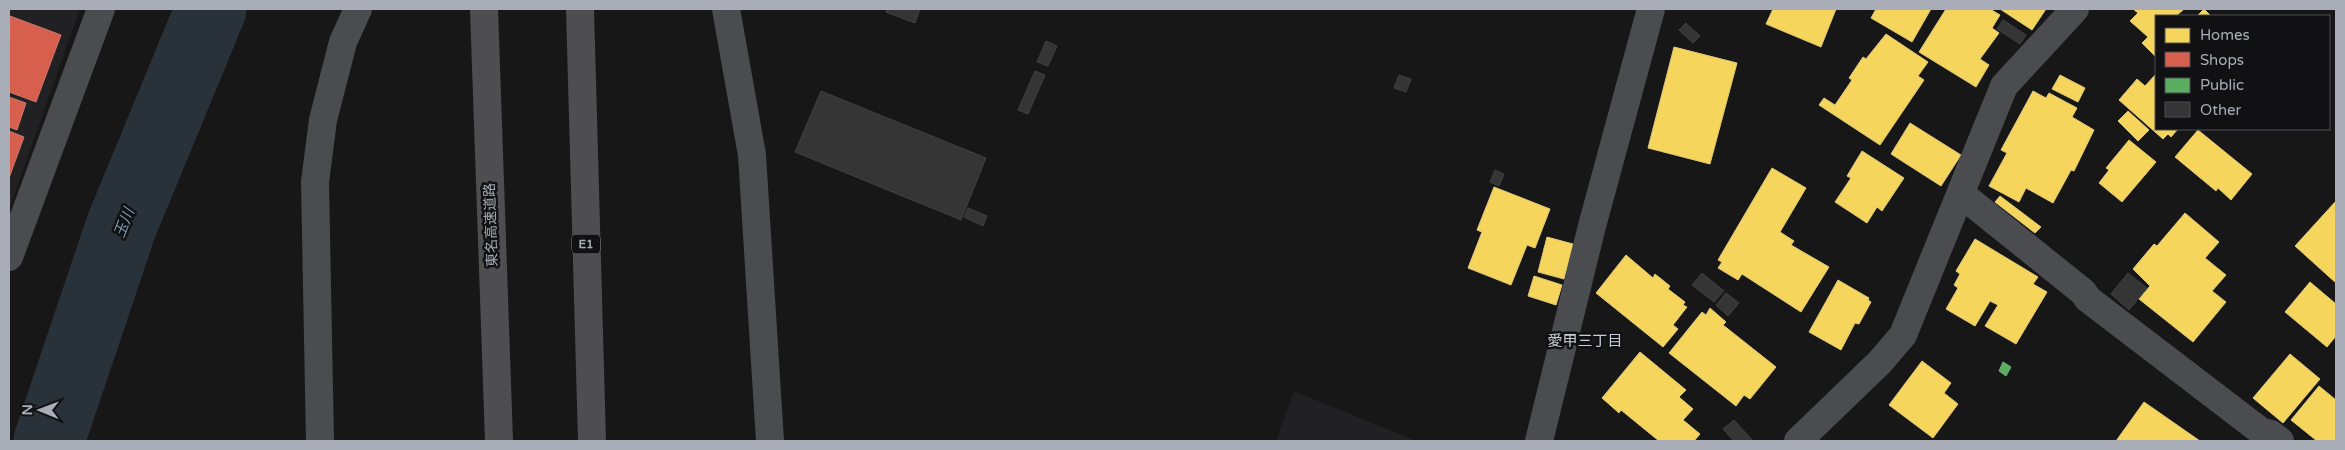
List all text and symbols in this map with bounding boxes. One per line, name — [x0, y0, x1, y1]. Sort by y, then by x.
legend — [2155, 15, 2330, 130]
text: Homes — [2200, 26, 2250, 44]
text: Shops — [2200, 51, 2244, 69]
text: Public — [2200, 76, 2244, 94]
text: Other — [2200, 101, 2242, 119]
street label: 東名高速道路 — [481, 183, 501, 267]
water label: 玉川 — [110, 204, 138, 240]
road number: E1 — [572, 234, 600, 253]
district label: 愛甲三丁目 — [1547, 332, 1623, 350]
north arrow — [15, 385, 65, 435]
text: N — [19, 404, 36, 416]

